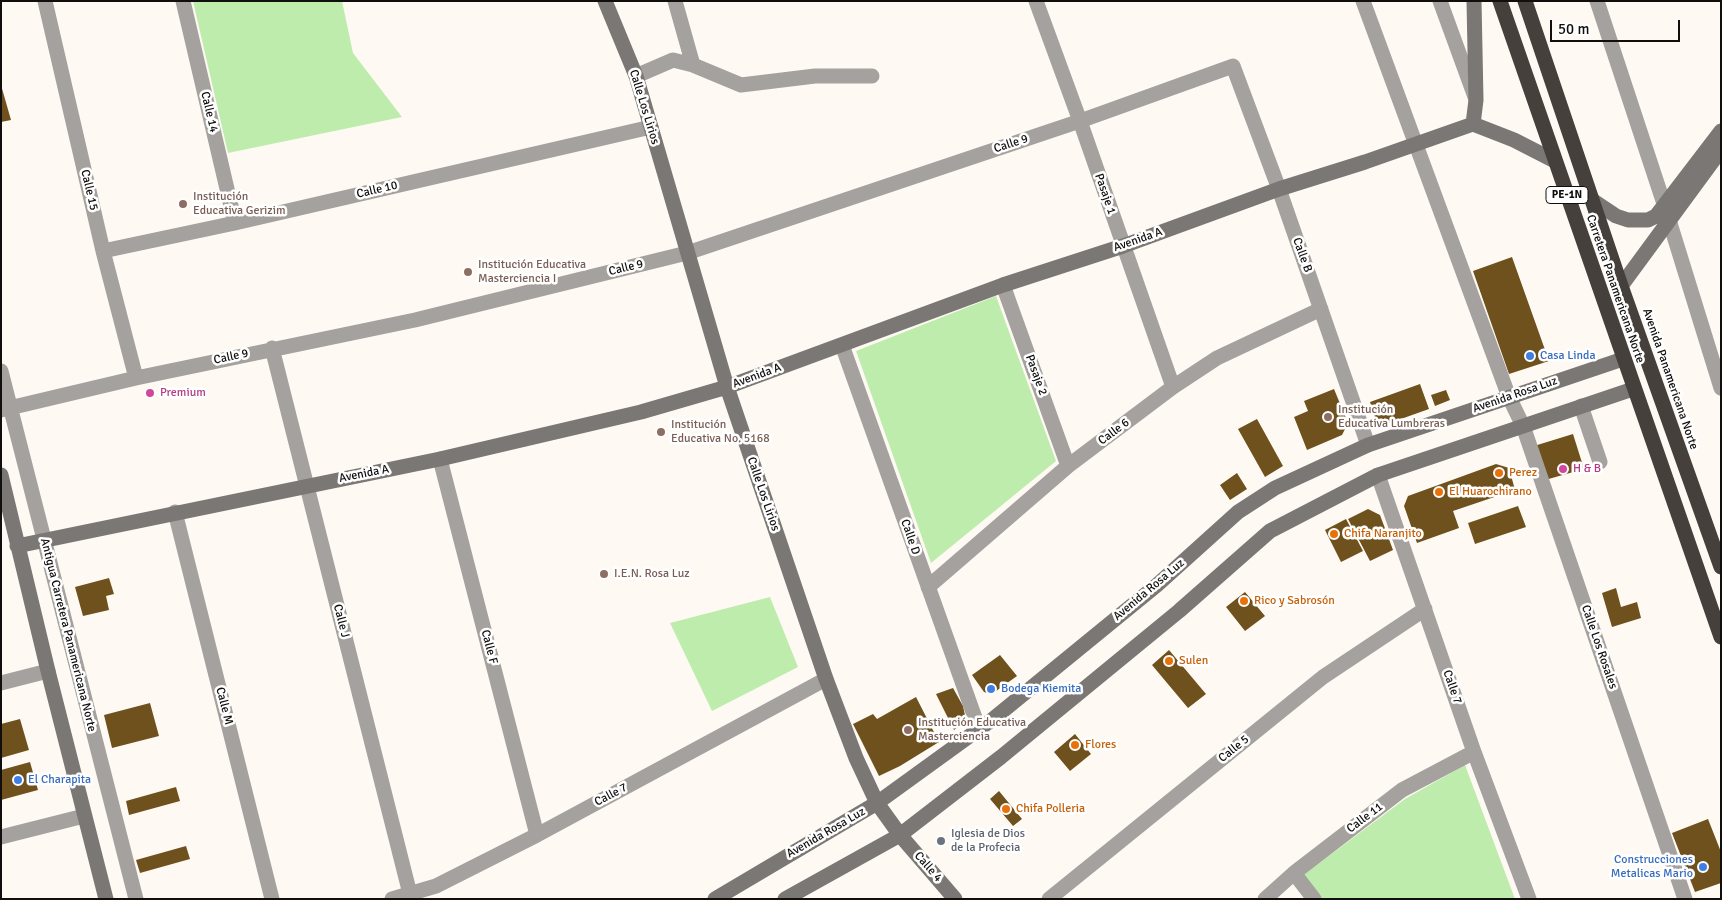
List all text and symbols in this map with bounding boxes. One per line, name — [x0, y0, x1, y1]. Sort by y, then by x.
scale bar — [1552, 10, 1682, 42]
text: 50 m — [1558, 20, 1589, 38]
street label: Calle Los Lirios — [626, 68, 662, 146]
street label: Calle 14 — [197, 90, 221, 134]
street label: Calle 9 — [992, 132, 1030, 156]
street label: Calle 15 — [77, 168, 101, 212]
street label: Pasaje 1 — [1091, 172, 1119, 216]
street label: Calle 10 — [355, 178, 399, 202]
road number: PE-1N — [1546, 186, 1588, 204]
place label: Institución Educativa Gerizim — [193, 190, 286, 218]
marker: Institución Educativa Gerizim — [177, 198, 189, 210]
street label: Carretera Panamericana Norte — [1583, 213, 1647, 365]
street label: Avenida A — [1112, 225, 1164, 255]
street label: Calle B — [1289, 236, 1315, 274]
street label: Calle 9 — [607, 257, 645, 279]
place label: Institución Educativa Masterciencia I — [478, 258, 586, 286]
marker: Institución Educativa Masterciencia I — [462, 266, 474, 278]
street label: Avenida Panamericana Norte — [1639, 307, 1701, 451]
street label: Calle 9 — [212, 346, 250, 368]
place label: Casa Linda — [1540, 349, 1596, 363]
marker: Casa Linda — [1524, 350, 1536, 362]
street label: Pasaje 2 — [1022, 353, 1050, 397]
street label: Avenida A — [731, 361, 783, 391]
street label: Avenida Rosa Luz — [1471, 374, 1559, 416]
place label: Premium — [160, 386, 206, 400]
marker: Premium — [144, 387, 156, 399]
place label: Institución Educativa Lumbreras — [1338, 403, 1445, 431]
marker: Institución Educativa Lumbreras — [1322, 411, 1334, 423]
street label: Calle 6 — [1096, 416, 1132, 448]
place label: Institución Educativa No. 5168 — [671, 418, 770, 446]
marker: Institución Educativa No. 5168 — [655, 426, 667, 438]
street label: Calle Los Lirios — [744, 455, 782, 533]
street label: Avenida A — [338, 462, 390, 486]
place label: H & B — [1573, 462, 1601, 476]
marker: H & B — [1557, 463, 1569, 475]
place label: Perez — [1509, 466, 1537, 480]
marker: Perez — [1493, 467, 1505, 479]
place label: El Huarochirano — [1449, 485, 1532, 499]
marker: El Huarochirano — [1433, 486, 1445, 498]
street label: Calle D — [897, 517, 923, 557]
place label: Chifa Naranjito — [1344, 527, 1422, 541]
marker: Chifa Naranjito — [1328, 528, 1340, 540]
street label: Antigua Carretera Panamericana Norte — [37, 537, 99, 733]
street label: Avenida Rosa Luz — [1110, 556, 1188, 624]
place label: I.E.N. Rosa Luz — [614, 567, 690, 581]
marker: I.E.N. Rosa Luz — [598, 568, 610, 580]
place label: Rico y Sabrosón — [1254, 594, 1335, 608]
marker: Rico y Sabrosón — [1238, 595, 1250, 607]
street label: Calle J — [330, 603, 352, 639]
street label: Calle Los Rosales — [1578, 603, 1620, 691]
street label: Calle F — [478, 628, 500, 666]
place label: Sulen — [1179, 654, 1208, 668]
marker: Sulen — [1163, 655, 1175, 667]
street label: Calle 7 — [1439, 668, 1465, 706]
place label: Bodega Kiemita — [1001, 682, 1081, 696]
marker: Bodega Kiemita — [985, 683, 997, 695]
street label: Calle M — [212, 686, 236, 726]
place label: Institución Educativa Masterciencia — [918, 716, 1026, 744]
marker: Institución Educativa Masterciencia — [902, 724, 914, 736]
street label: Calle 5 — [1216, 732, 1252, 766]
place label: Flores — [1085, 738, 1116, 752]
marker: Flores — [1069, 739, 1081, 751]
place label: El Charapita — [28, 773, 91, 787]
marker: El Charapita — [12, 774, 24, 786]
street label: Calle 7 — [592, 780, 630, 810]
street label: Calle 11 — [1344, 800, 1386, 836]
place label: Chifa Polleria — [1016, 802, 1085, 816]
marker: Chifa Polleria — [1000, 803, 1012, 815]
street label: Avenida Rosa Luz — [784, 805, 868, 861]
place label: Iglesia de Dios de la Profecia — [951, 827, 1025, 855]
marker: Iglesia de Dios de la Profecia — [935, 835, 947, 847]
street label: Calle 4 — [911, 849, 945, 885]
place label: Construcciones Metalicas Mario — [1611, 853, 1693, 881]
marker: Construcciones Metalicas Mario — [1697, 861, 1709, 873]

